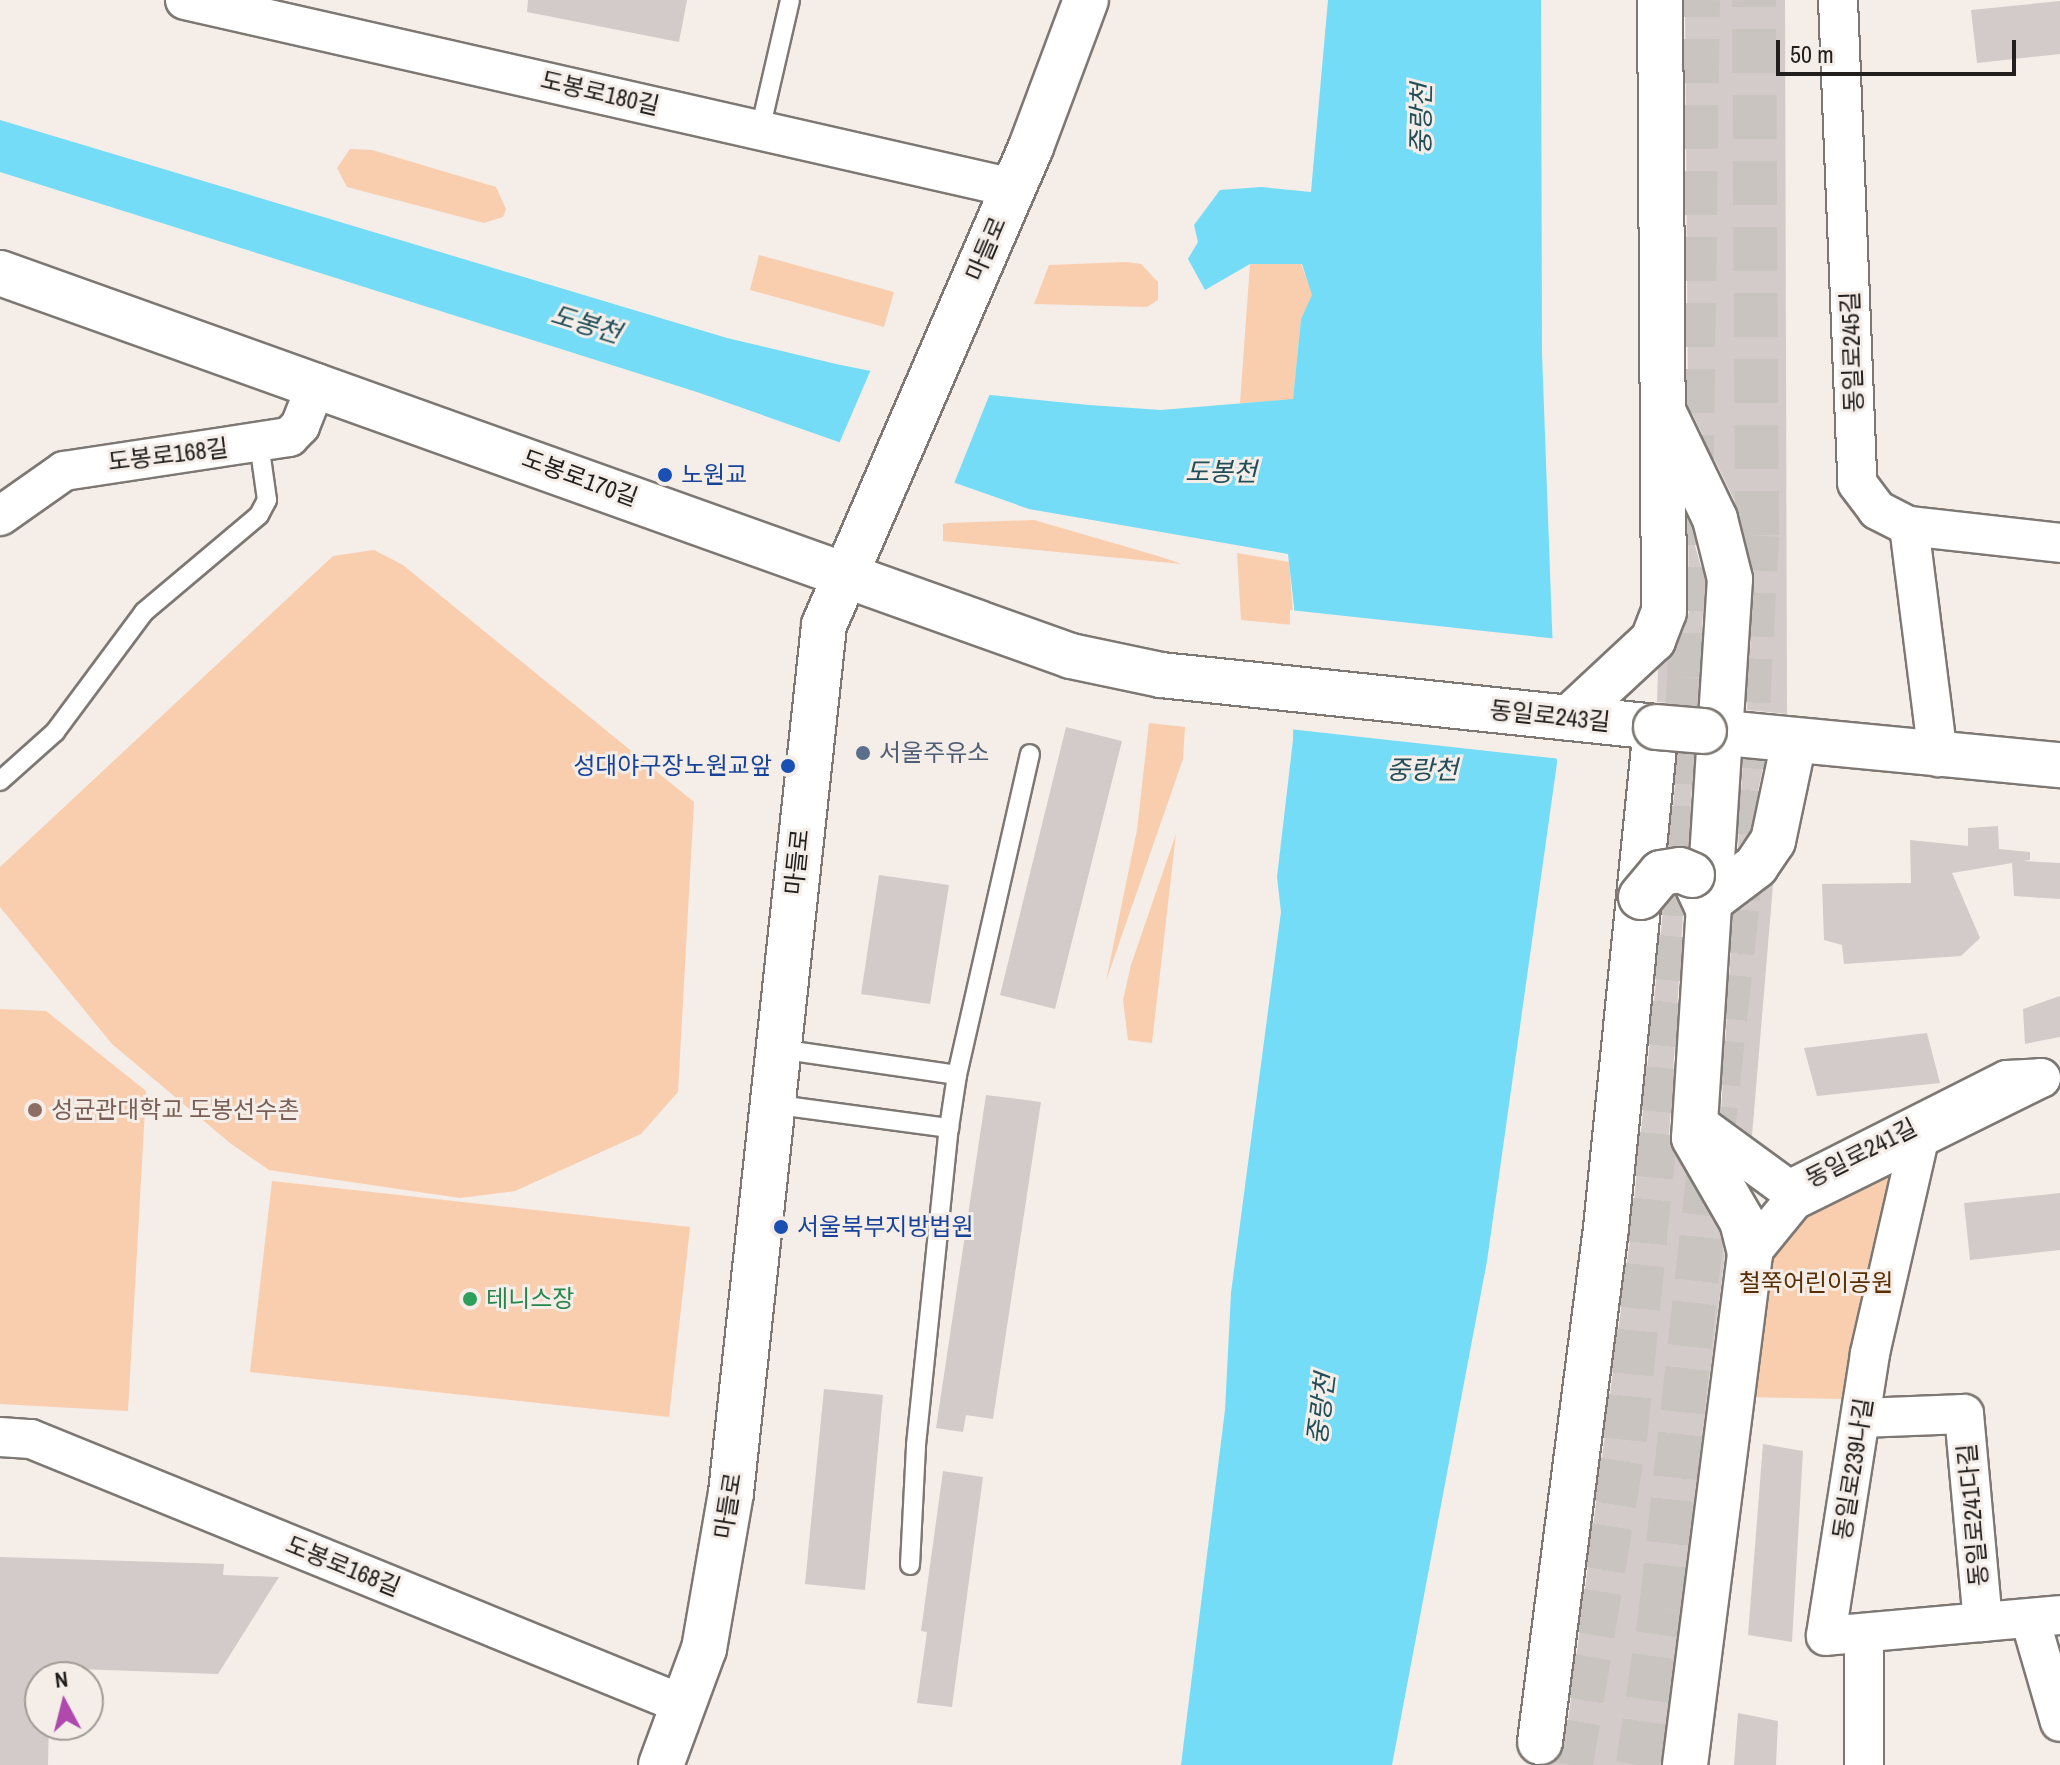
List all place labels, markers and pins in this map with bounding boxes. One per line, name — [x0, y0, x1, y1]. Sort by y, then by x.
place label: 노원교 — [681, 461, 747, 489]
marker: 노원교 — [656, 466, 674, 484]
place label: 서울주유소 — [879, 739, 989, 767]
marker: 서울주유소 — [854, 744, 872, 762]
place label: 성대야구장노원교앞 — [573, 752, 772, 780]
marker: 성대야구장노원교앞 — [779, 757, 797, 775]
place label: 성균관대학교 도봉선수촌 — [51, 1096, 299, 1124]
marker: 성균관대학교 도봉선수촌 — [26, 1101, 44, 1119]
place label: 서울북부지방법원 — [797, 1213, 974, 1241]
marker: 서울북부지방법원 — [772, 1218, 790, 1236]
place label: 테니스장 — [486, 1285, 574, 1313]
marker: 테니스장 — [461, 1290, 479, 1308]

